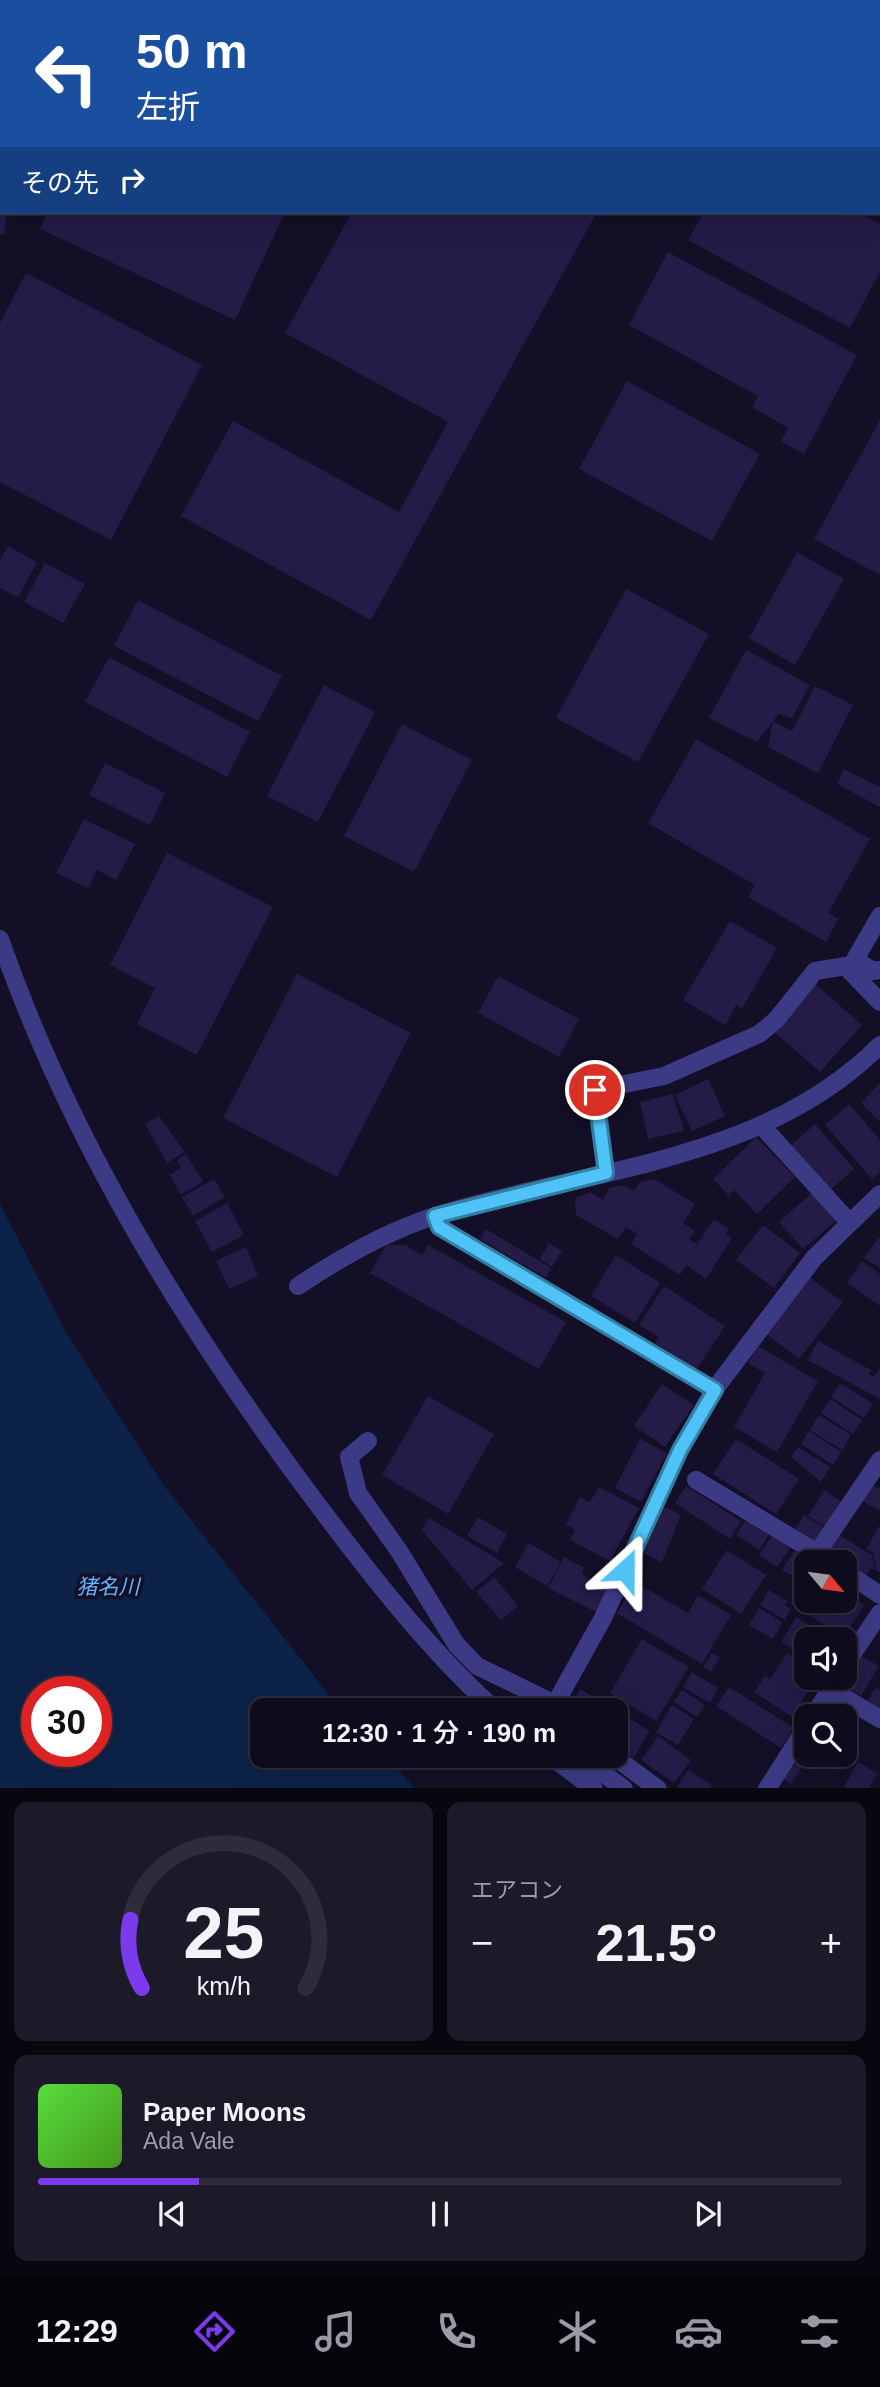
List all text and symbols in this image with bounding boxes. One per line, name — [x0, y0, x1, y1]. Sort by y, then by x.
text: 50 m — [136, 24, 248, 78]
icon: left — [21, 28, 112, 119]
text: 左折 — [136, 89, 200, 125]
icon: right — [113, 161, 151, 199]
text: その先 — [21, 168, 99, 198]
pin — [565, 1060, 625, 1120]
icon: arrive — [576, 1071, 614, 1109]
position arrow — [588, 1533, 662, 1607]
north arrow — [794, 1550, 858, 1614]
map controls — [794, 1550, 857, 1767]
water label: 猪名川 — [77, 1575, 141, 1598]
button: sound — [794, 1627, 857, 1690]
speed limit sign: 30 — [21, 1676, 112, 1767]
button: search — [794, 1704, 857, 1767]
text: 12:30 · 1 分 · 190 m — [322, 1718, 556, 1748]
text: エアコン — [471, 1877, 563, 1903]
text: 25 — [183, 1892, 264, 1973]
text: 21.5° — [595, 1914, 718, 1972]
text: − — [471, 1922, 493, 1964]
text: + — [820, 1922, 842, 1964]
text: km/h — [196, 1971, 251, 1999]
text: Paper Moons — [143, 2097, 306, 2127]
text: Ada Vale — [143, 2128, 235, 2154]
icon: previous — [153, 2195, 191, 2233]
icon: pause — [421, 2195, 459, 2233]
icon: next — [689, 2195, 727, 2233]
icon: directions — [190, 2307, 239, 2356]
icon: music — [311, 2307, 360, 2356]
icon: phone — [432, 2307, 481, 2356]
icon: climate — [553, 2307, 602, 2356]
icon: car — [674, 2307, 723, 2356]
icon: filters — [795, 2307, 844, 2356]
text: 12:29 — [36, 2313, 118, 2349]

